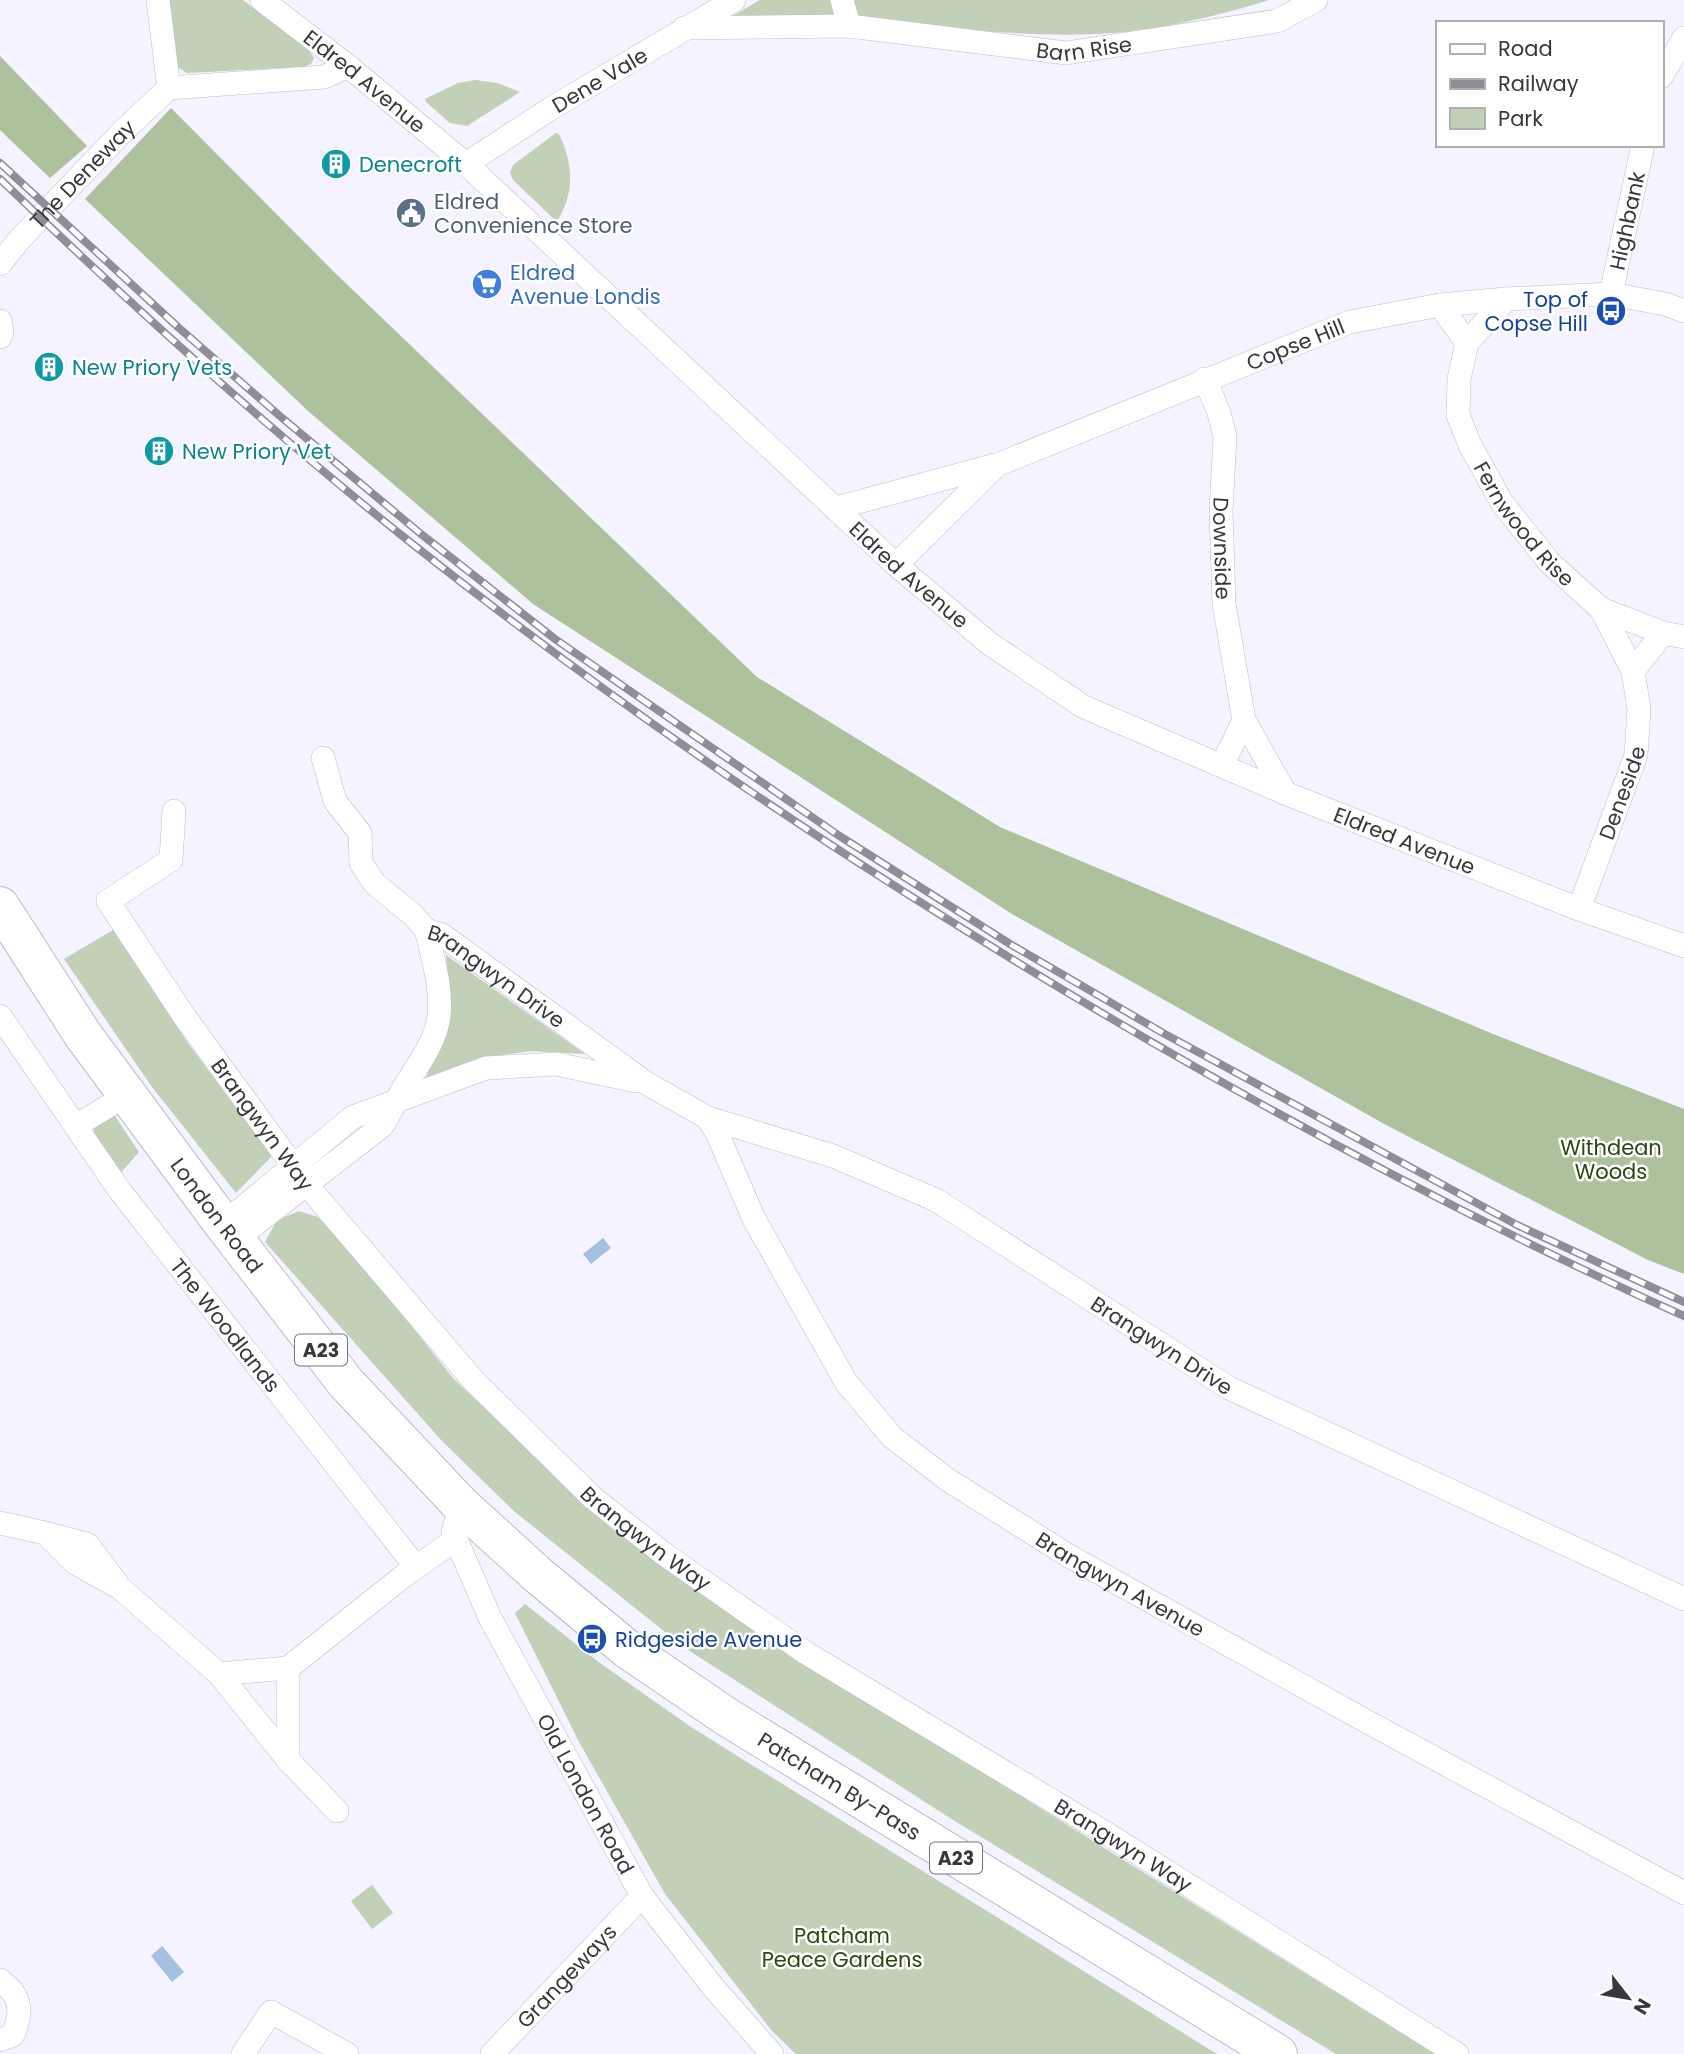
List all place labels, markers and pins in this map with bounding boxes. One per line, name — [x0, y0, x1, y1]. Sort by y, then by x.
building icon: Denecroft — [319, 147, 353, 181]
place label: Denecroft — [359, 150, 462, 179]
place label: Eldred Convenience Store — [434, 187, 633, 240]
public building icon: Eldred Convenience Store — [394, 196, 428, 230]
place label: Eldred Avenue Londis — [510, 258, 661, 311]
supermarket icon: Eldred Avenue Londis — [470, 267, 504, 301]
place label: Top of Copse Hill — [1485, 285, 1588, 338]
bus stop icon: Top of Copse Hill — [1594, 294, 1628, 328]
building icon: New Priory Vets — [32, 350, 66, 384]
place label: New Priory Vets — [72, 353, 232, 382]
building icon: New Priory Vet — [142, 434, 176, 468]
place label: New Priory Vet — [182, 437, 331, 466]
bus stop icon: Ridgeside Avenue — [575, 1622, 609, 1656]
place label: Ridgeside Avenue — [615, 1625, 802, 1654]

